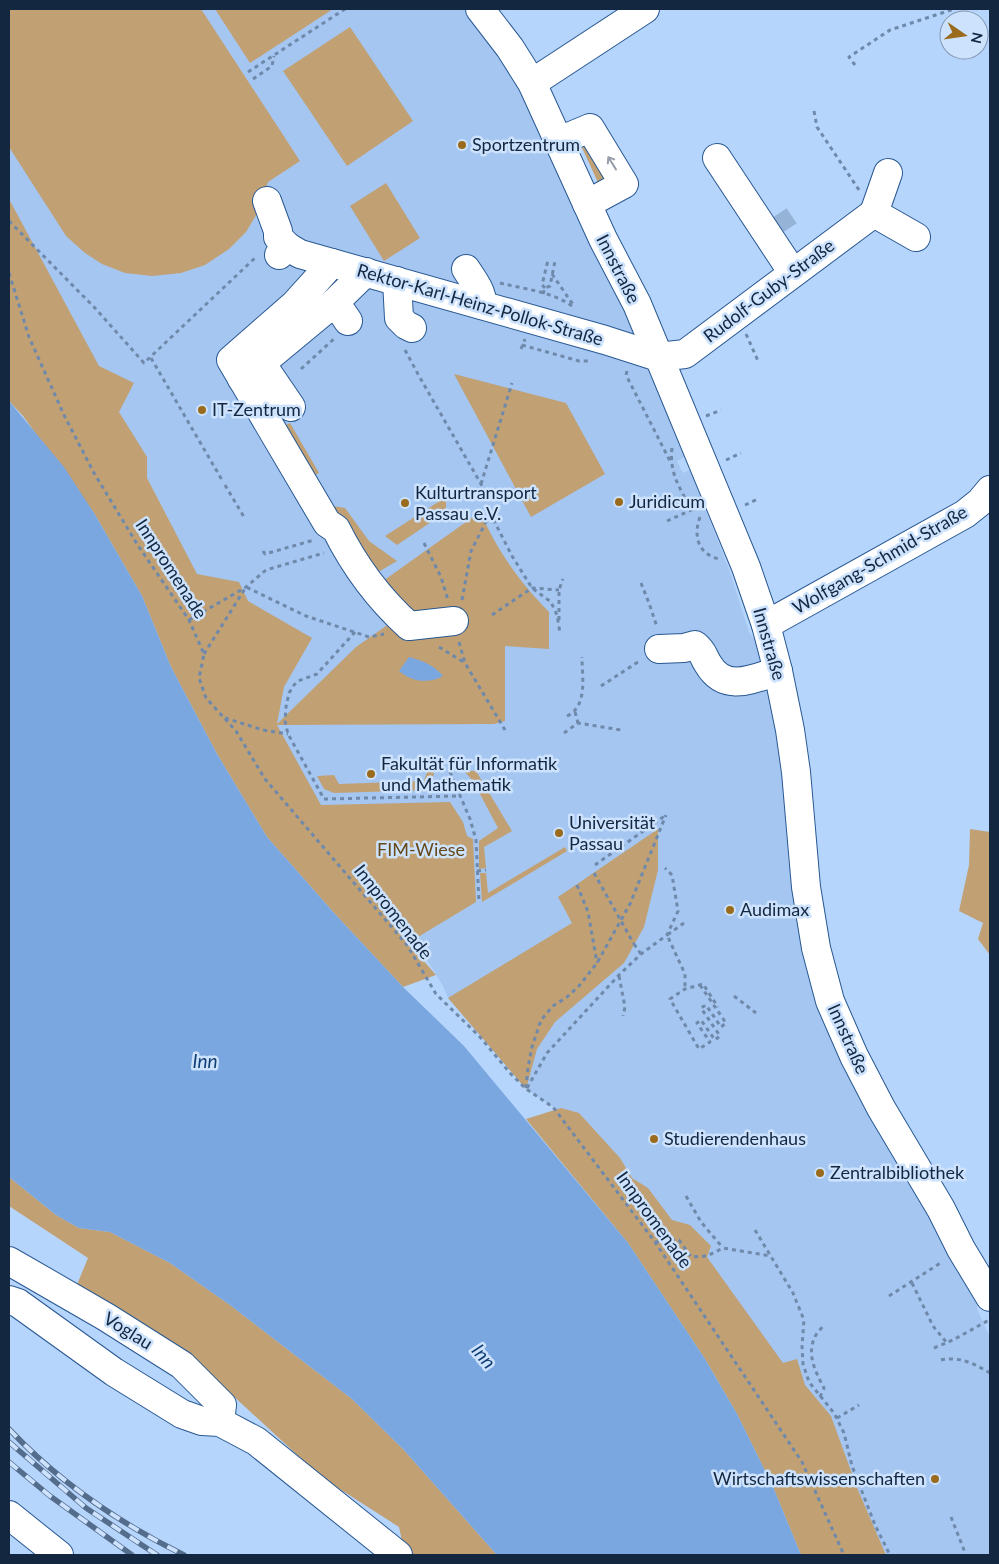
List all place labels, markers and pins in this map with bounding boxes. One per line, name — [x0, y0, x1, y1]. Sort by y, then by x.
place label: Sportzentrum — [472, 133, 580, 155]
marker: Sportzentrum — [456, 139, 468, 151]
place label: IT-Zentrum — [212, 398, 301, 420]
marker: IT-Zentrum — [196, 404, 208, 416]
place label: Kulturtransport Passau e.V. — [415, 481, 537, 524]
place label: Juridicum — [629, 490, 705, 512]
marker: Juridicum — [613, 496, 625, 508]
marker: Kulturtransport Passau e.V. — [399, 497, 411, 509]
place label: Fakultät für Informatik und Mathematik — [381, 752, 558, 795]
marker: Fakultät für Informatik und Mathematik — [365, 768, 377, 780]
place label: Universität Passau — [569, 811, 656, 854]
marker: Universität Passau — [553, 827, 565, 839]
place label: Audimax — [740, 898, 809, 920]
marker: Audimax — [724, 904, 736, 916]
place label: Studierendenhaus — [664, 1127, 806, 1149]
marker: Studierendenhaus — [648, 1133, 660, 1145]
place label: Zentralbibliothek — [830, 1161, 965, 1183]
marker: Zentralbibliothek — [814, 1167, 826, 1179]
place label: Wirtschaftswissenschaften — [713, 1467, 925, 1489]
marker: Wirtschaftswissenschaften — [929, 1473, 941, 1485]

